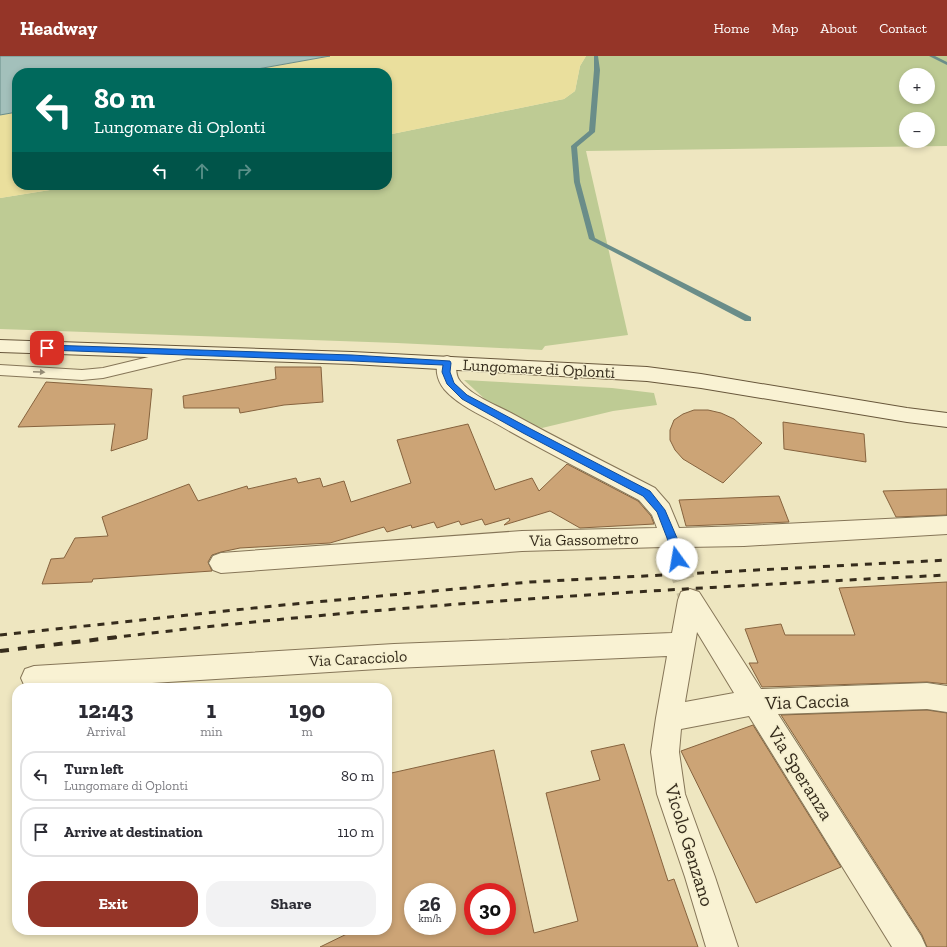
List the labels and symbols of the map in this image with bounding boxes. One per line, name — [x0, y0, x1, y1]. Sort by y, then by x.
pin — [30, 331, 64, 365]
street label: Lungomare di Oplonti — [462, 355, 616, 382]
one-way arrow — [33, 369, 45, 376]
street label: Via Gassometro — [528, 529, 639, 550]
position arrow — [656, 538, 698, 580]
street label: Via Caracciolo — [307, 646, 408, 671]
street label: Via Caccia — [764, 689, 850, 714]
street label: Via Speranza — [762, 721, 838, 824]
street label: Vicolo Genzano — [660, 780, 719, 909]
speed limit sign: 30 — [464, 883, 516, 935]

